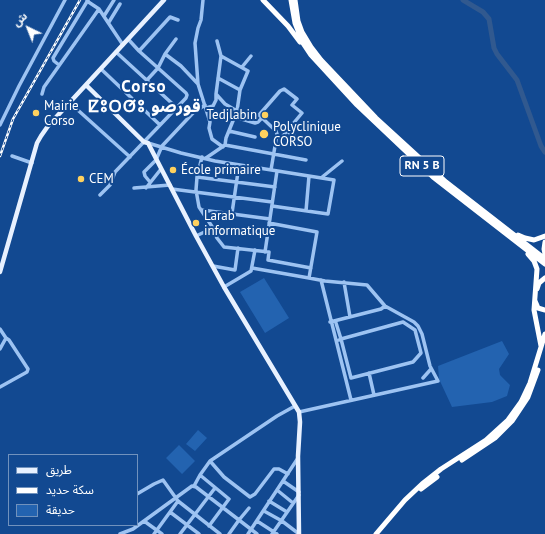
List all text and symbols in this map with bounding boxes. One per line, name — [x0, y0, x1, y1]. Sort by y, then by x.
north arrow — [8, 8, 48, 48]
text: ش — [10, 9, 30, 29]
district label: Corso ⵇⵓⵔⵚⵓ قورصو — [90, 77, 198, 117]
place label: Mairie Corso — [44, 98, 79, 129]
place label: Tedjlabin — [207, 107, 257, 123]
marker: Mairie Corso — [31, 108, 41, 118]
marker: Tedjlabin — [260, 110, 270, 120]
place label: Polyclinique CORSO — [273, 119, 341, 150]
marker: Polyclinique CORSO — [258, 128, 270, 140]
road number: RN 5 B — [400, 156, 444, 176]
place label: École primaire — [181, 162, 261, 178]
marker: École primaire — [168, 165, 178, 175]
place label: CEM — [89, 171, 114, 187]
marker: CEM — [76, 174, 86, 184]
place label: Larab informatique — [204, 208, 275, 239]
marker: Larab informatique — [191, 218, 201, 228]
legend — [8, 454, 138, 526]
text: طريق — [46, 462, 72, 477]
text: سكة حديد — [46, 482, 94, 497]
text: حديقة — [46, 502, 75, 517]

